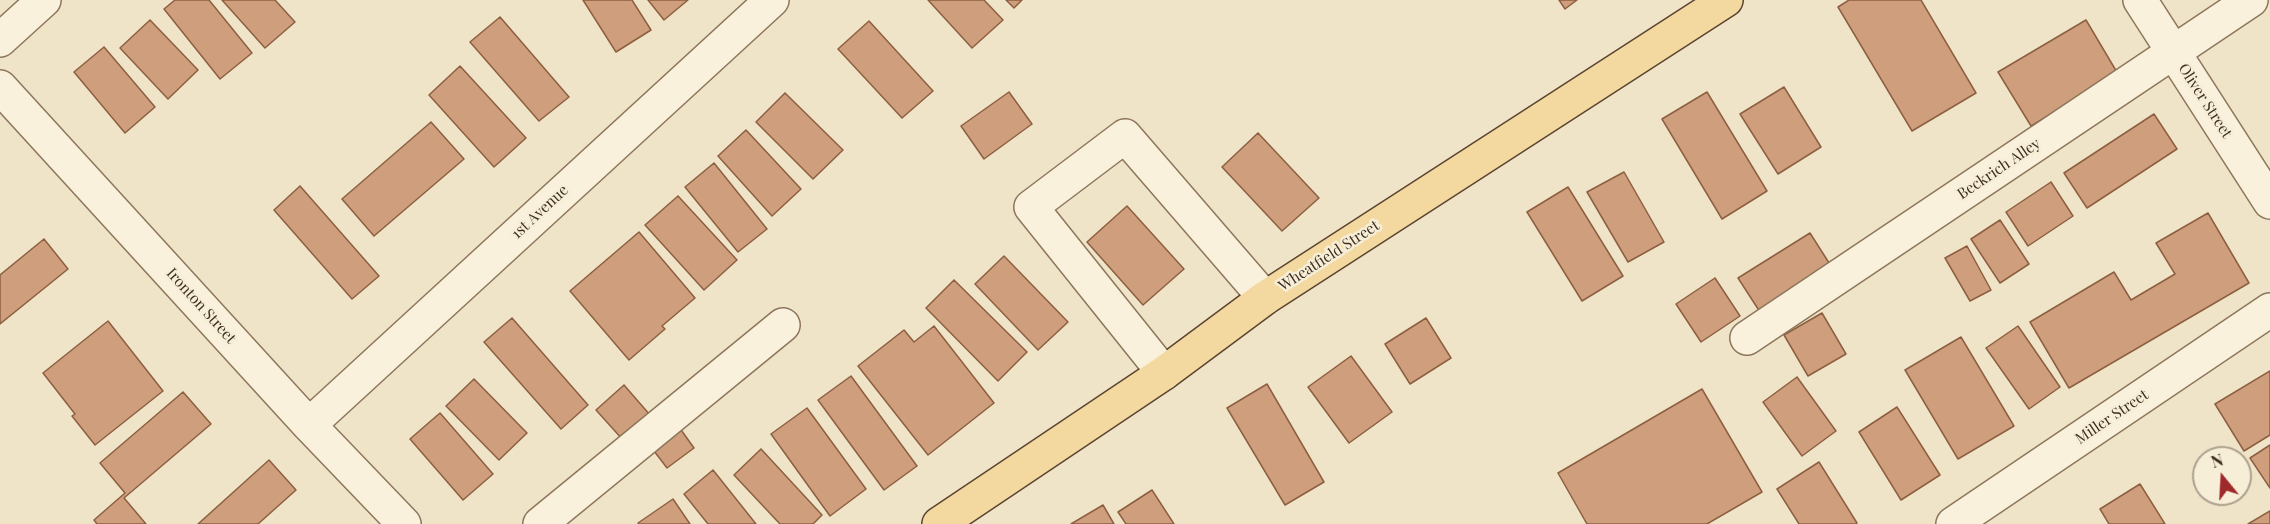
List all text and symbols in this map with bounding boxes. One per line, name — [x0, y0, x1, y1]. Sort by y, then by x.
street label: Oliver Street — [2174, 60, 2236, 142]
street label: Beckrich Alley — [1954, 135, 2044, 203]
street label: 1st Avenue — [508, 181, 572, 243]
street label: Wheatfield Street — [1275, 217, 1383, 295]
street label: Ironton Street — [162, 265, 240, 347]
street label: Miller Street — [2072, 386, 2152, 448]
north arrow — [2192, 446, 2252, 506]
text: N — [2208, 449, 2226, 472]

